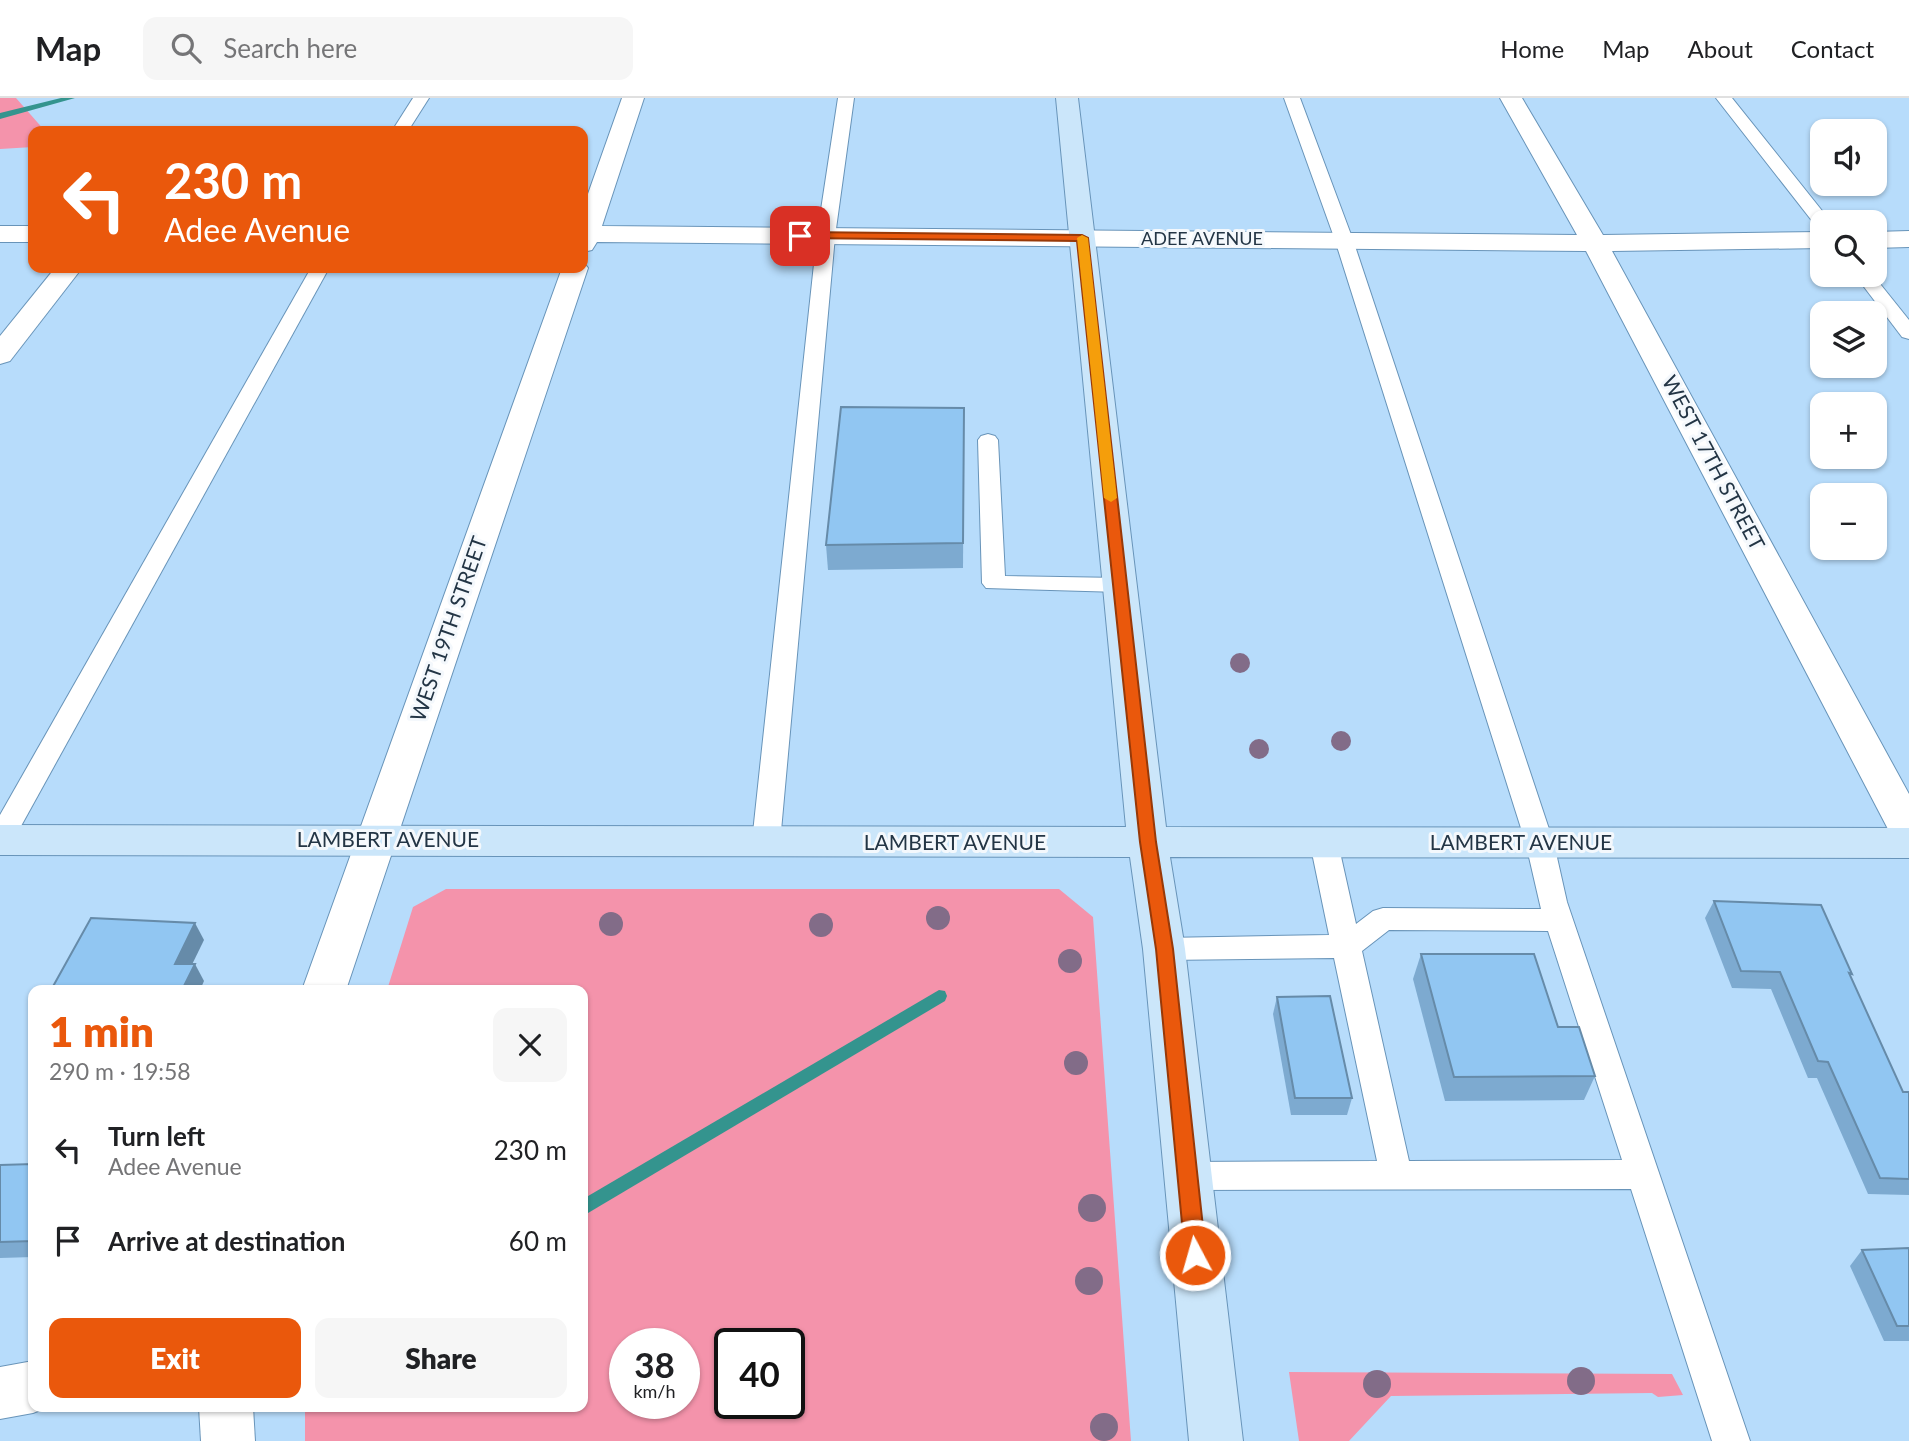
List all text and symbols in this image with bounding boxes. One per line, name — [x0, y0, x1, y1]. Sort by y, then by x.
search box — [143, 17, 633, 80]
text: Map — [35, 28, 101, 68]
icon: search — [167, 29, 205, 67]
text: Search here — [223, 32, 357, 64]
text: Home — [1500, 34, 1564, 63]
text: Map — [1602, 34, 1650, 63]
text: About — [1688, 34, 1753, 63]
text: Contact — [1791, 34, 1874, 63]
map controls — [1810, 119, 1887, 560]
button: sound — [1810, 119, 1887, 196]
text: 230 m — [164, 151, 302, 209]
icon: left — [49, 154, 140, 245]
pin — [770, 206, 830, 266]
text: Adee Avenue — [164, 210, 350, 249]
button: search — [1810, 210, 1887, 287]
icon: arrive — [781, 217, 819, 255]
street label: ADEE AVENUE — [1141, 227, 1263, 249]
button: layers — [1810, 301, 1887, 378]
street label: WEST 17TH STREET — [1658, 371, 1771, 554]
button: + — [1810, 392, 1887, 469]
button: − — [1810, 483, 1887, 560]
street label: WEST 19TH STREET — [404, 532, 491, 724]
street label: LAMBERT AVENUE — [297, 826, 479, 851]
street label: LAMBERT AVENUE — [864, 829, 1046, 854]
street label: LAMBERT AVENUE — [1430, 829, 1612, 854]
text: 1 min — [49, 1006, 154, 1056]
button: close — [493, 1008, 567, 1082]
text: 290 m · 19:58 — [49, 1057, 191, 1085]
text: Turn left — [108, 1120, 205, 1152]
icon: left — [49, 1131, 87, 1169]
text: 230 m — [494, 1134, 567, 1166]
text: Adee Avenue — [108, 1152, 242, 1180]
position arrow — [1158, 1218, 1232, 1292]
icon: arrive — [49, 1222, 87, 1260]
text: Arrive at destination — [108, 1225, 345, 1257]
text: 60 m — [509, 1225, 567, 1257]
button: Exit — [49, 1318, 301, 1398]
button: Share — [315, 1318, 567, 1398]
speed limit sign: 40 — [714, 1328, 805, 1419]
text: 38 — [634, 1343, 675, 1385]
text: km/h — [633, 1380, 676, 1402]

